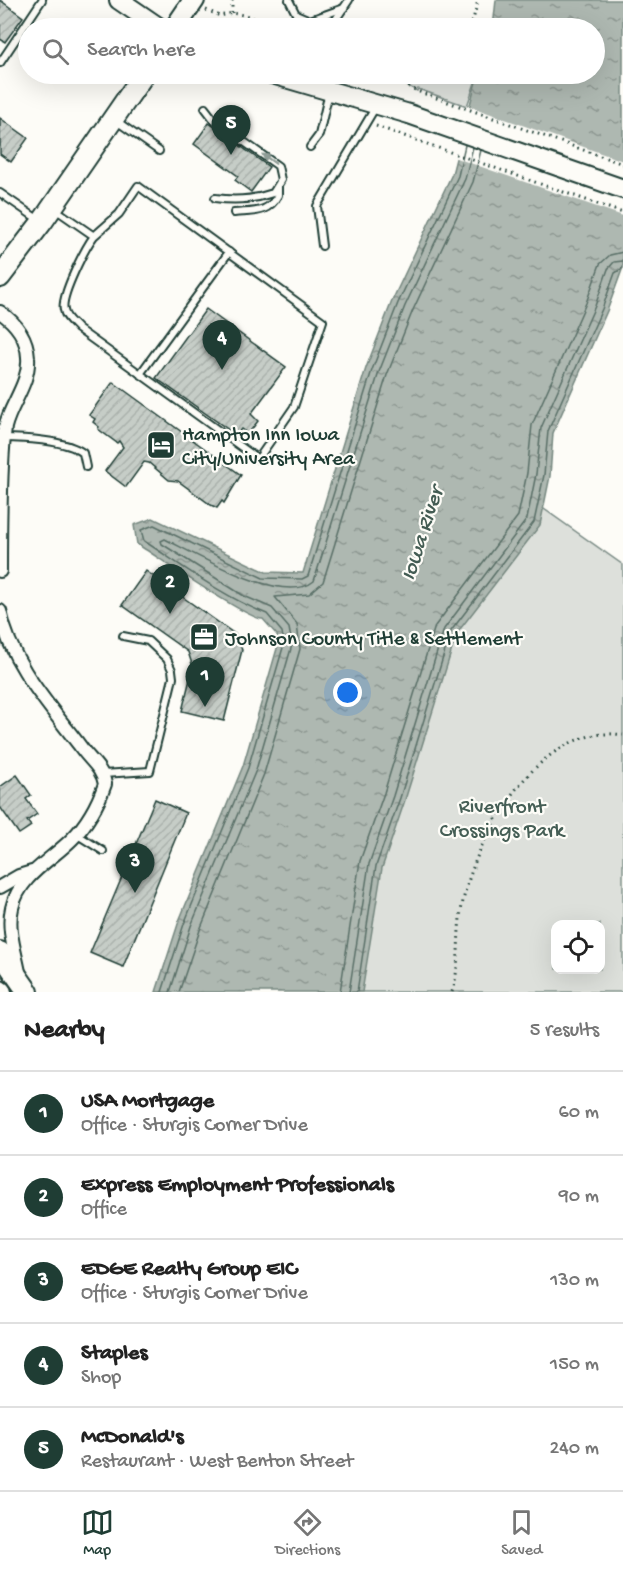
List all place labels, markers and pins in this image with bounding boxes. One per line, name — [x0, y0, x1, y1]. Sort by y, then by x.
pin: 5 — [212, 106, 250, 155]
pin: 4 — [202, 320, 242, 370]
place label: Hampton Inn Iowa City/University Area — [182, 424, 356, 473]
hotel icon: Hampton Inn Iowa City/University Area — [145, 429, 177, 461]
pin: 2 — [150, 564, 190, 614]
office icon: Johnson County Title & Settlement — [188, 621, 220, 653]
place label: Johnson County Title & Settlement — [225, 628, 524, 653]
pin: 1 — [186, 658, 224, 707]
pin: 3 — [116, 844, 154, 893]

